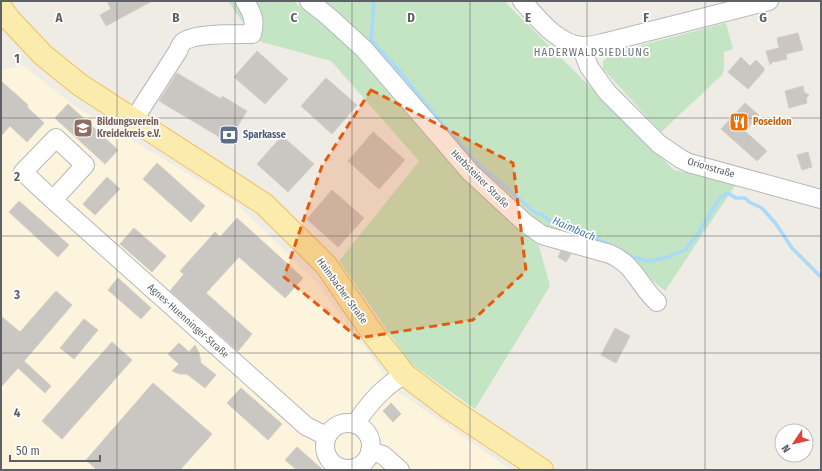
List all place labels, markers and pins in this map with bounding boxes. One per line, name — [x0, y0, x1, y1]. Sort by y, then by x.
restaurant icon: Poseidon — [728, 111, 750, 133]
place label: Bildungsverein Kreidekreis e.V. — [97, 116, 161, 140]
place label: Poseidon — [753, 116, 792, 128]
school or university icon: Bildungsverein Kreidekreis e.V. — [72, 117, 94, 139]
bank icon: Sparkasse — [218, 124, 240, 146]
place label: Sparkasse — [243, 129, 286, 141]

